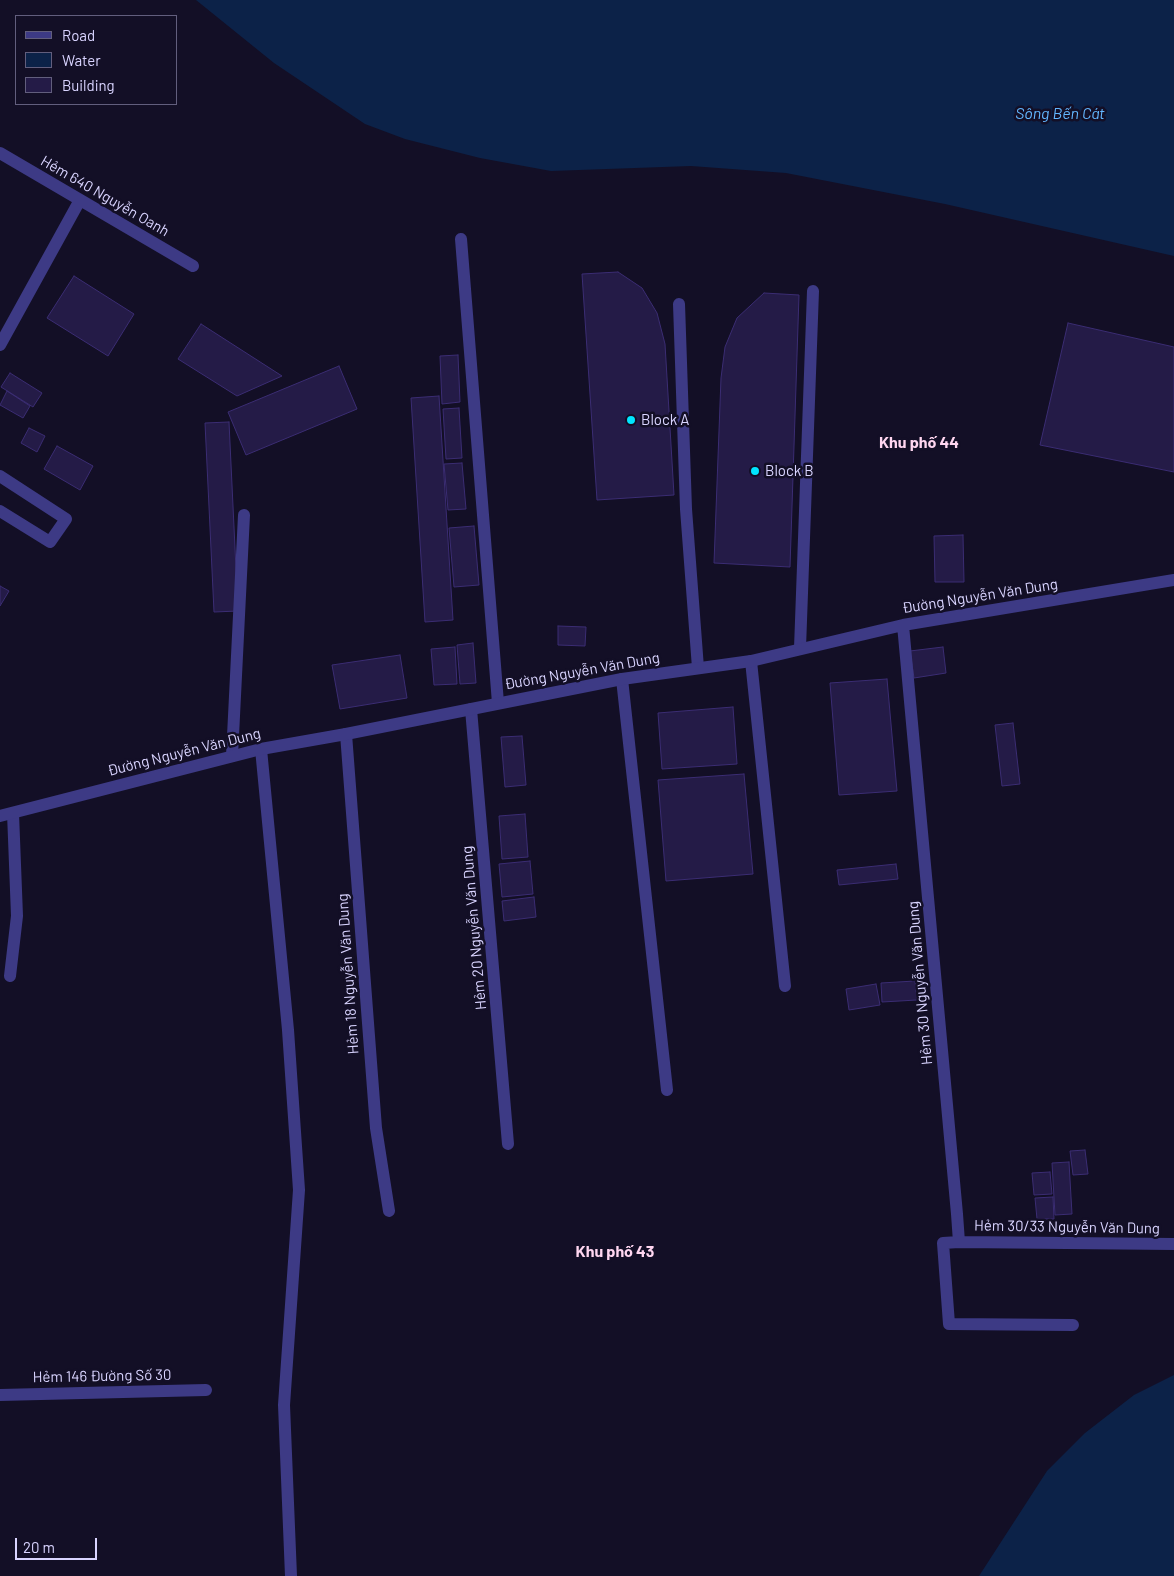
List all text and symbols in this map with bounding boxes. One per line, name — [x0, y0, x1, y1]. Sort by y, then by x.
legend — [15, 15, 178, 105]
text: Road — [62, 26, 95, 44]
text: Water — [62, 51, 101, 69]
text: Building — [62, 76, 115, 94]
water label: Sông Bến Cát — [1015, 104, 1105, 124]
street label: Hẻm 640 Nguyễn Oanh — [37, 152, 173, 240]
place label: Block A — [641, 411, 689, 429]
marker: Block A — [625, 414, 637, 426]
district label: Khu phố 44 — [879, 433, 959, 453]
place label: Block B — [765, 462, 814, 480]
marker: Block B — [749, 465, 761, 477]
street label: Đường Nguyễn Văn Dung — [901, 575, 1059, 617]
street label: Đường Nguyễn Văn Dung — [503, 648, 661, 694]
street label: Đường Nguyễn Văn Dung — [106, 724, 262, 780]
street label: Hẻm 20 Nguyễn Văn Dung — [458, 845, 490, 1011]
street label: Hẻm 18 Nguyễn Văn Dung — [333, 893, 363, 1055]
street label: Hẻm 30 Nguyễn Văn Dung — [904, 900, 936, 1066]
street label: Hẻm 30/33 Nguyễn Văn Dung — [974, 1216, 1160, 1238]
district label: Khu phố 43 — [576, 1242, 654, 1262]
street label: Hẻm 146 Đường Số 30 — [32, 1366, 172, 1386]
scale bar — [18, 1528, 100, 1560]
text: 20 m — [23, 1538, 55, 1556]

